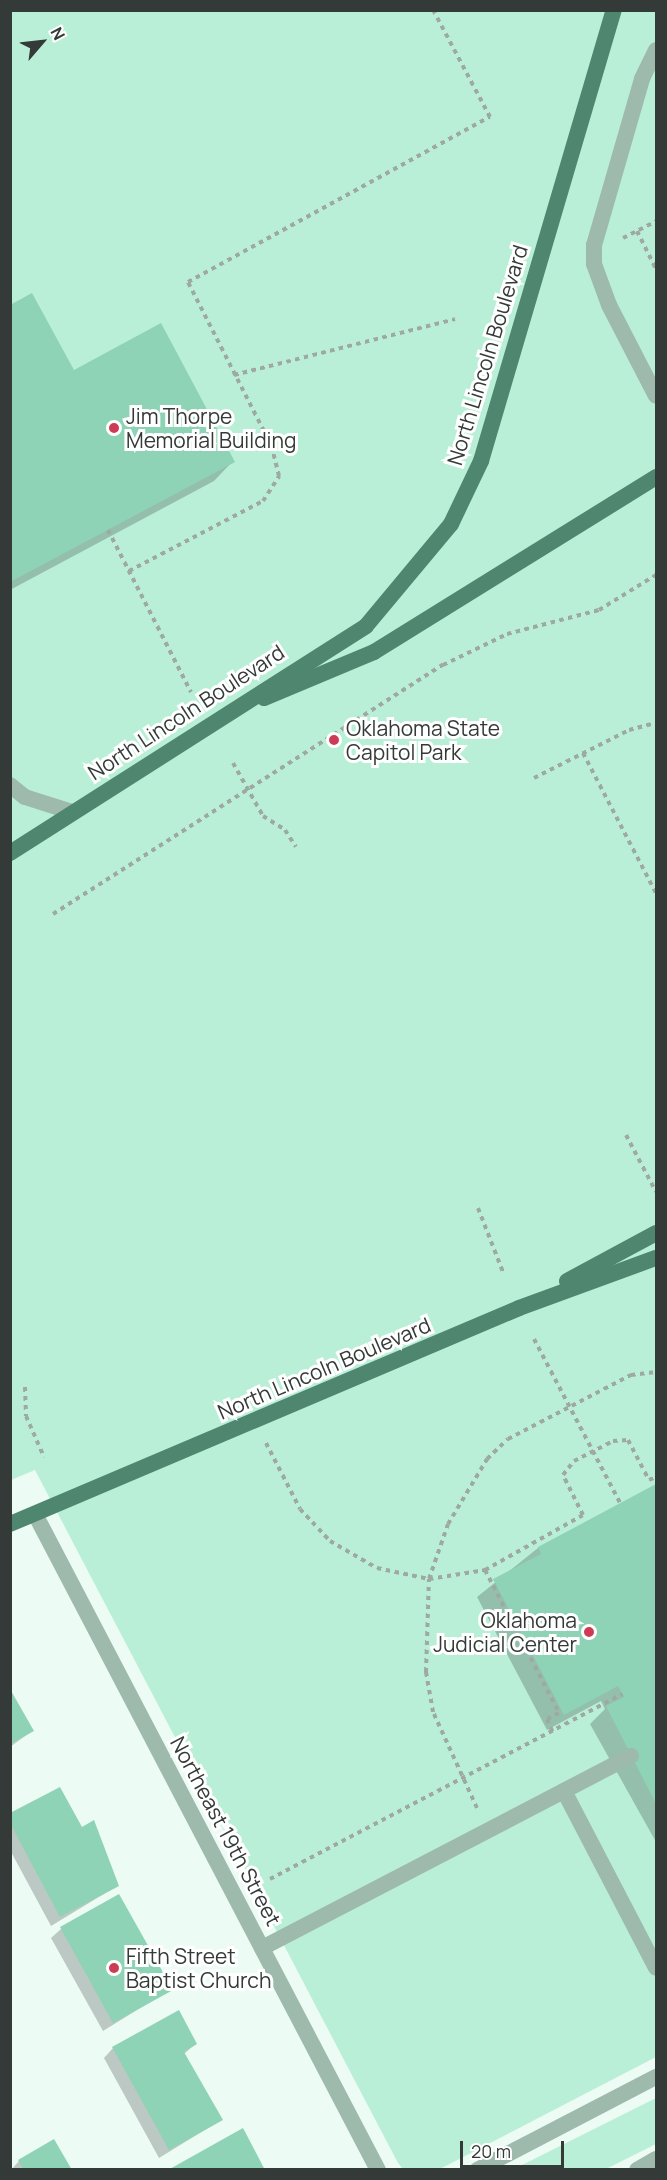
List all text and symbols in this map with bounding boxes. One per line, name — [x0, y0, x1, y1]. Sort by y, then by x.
north arrow — [12, 12, 72, 72]
text: N — [45, 23, 70, 44]
street label: North Lincoln Boulevard — [442, 242, 532, 468]
place label: Jim Thorpe Memorial Building — [126, 403, 296, 453]
marker: Jim Thorpe Memorial Building — [107, 421, 121, 435]
street label: North Lincoln Boulevard — [83, 639, 289, 785]
place label: Oklahoma State Capitol Park — [346, 715, 500, 765]
marker: Oklahoma State Capitol Park — [327, 733, 341, 747]
street label: North Lincoln Boulevard — [214, 1312, 434, 1424]
place label: Oklahoma Judicial Center — [433, 1607, 577, 1657]
marker: Oklahoma Judicial Center — [582, 1625, 596, 1639]
street label: Northeast 19th Street — [165, 1732, 287, 1930]
place label: Fifth Street Baptist Church — [126, 1943, 271, 1993]
marker: Fifth Street Baptist Church — [107, 1961, 121, 1975]
scale bar — [463, 2129, 566, 2167]
text: 20 m — [471, 2139, 511, 2163]

